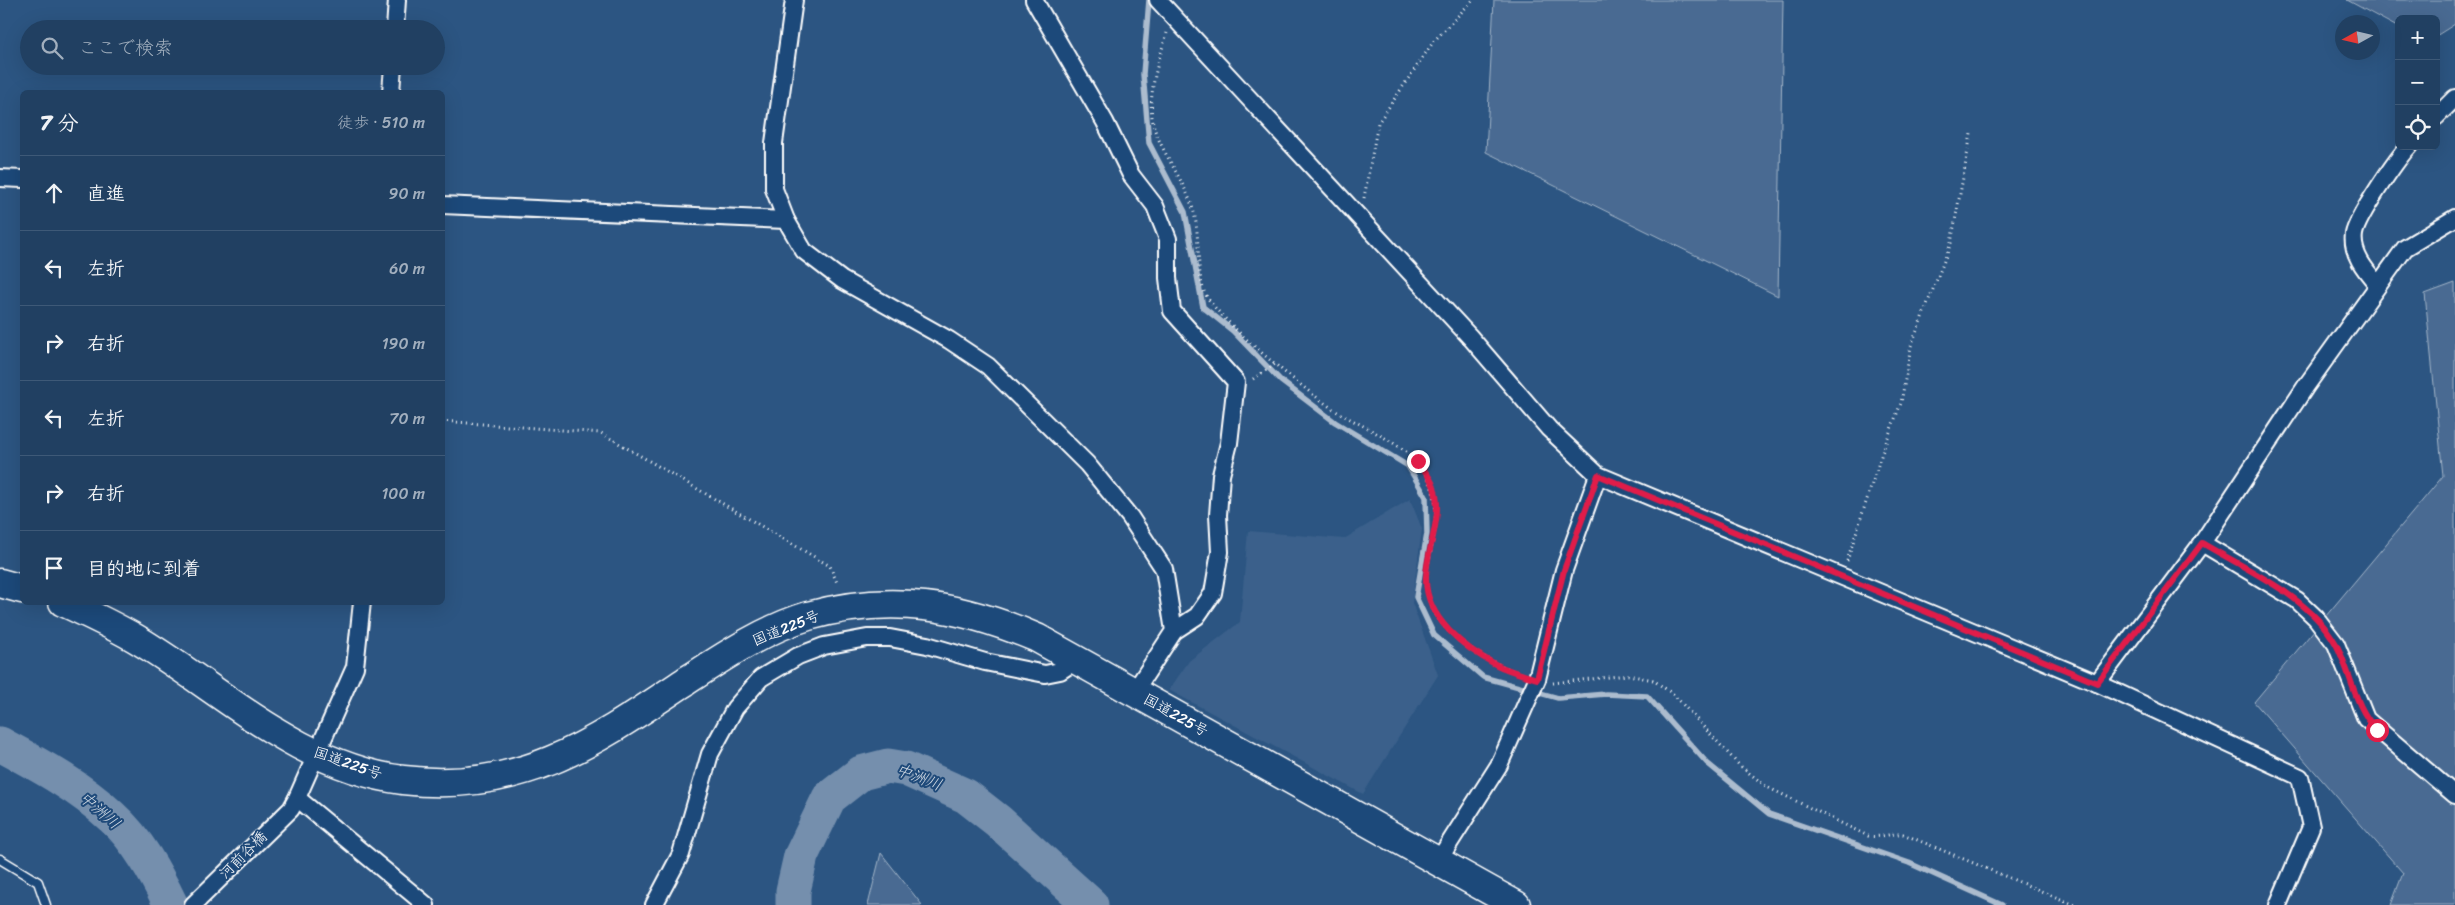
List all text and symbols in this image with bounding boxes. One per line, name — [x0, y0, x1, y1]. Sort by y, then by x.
north arrow — [2335, 15, 2380, 60]
map controls — [2395, 15, 2440, 150]
button: + — [2395, 15, 2440, 60]
search box — [20, 20, 445, 75]
text: ここで検索 — [78, 31, 173, 64]
icon: search — [38, 34, 66, 62]
button: − — [2395, 60, 2440, 105]
text: 7 分 — [40, 104, 78, 142]
button: locate — [2395, 105, 2440, 150]
text: 徒歩 · 510 m — [337, 108, 425, 137]
text: 直進 — [87, 177, 125, 210]
icon: ahead — [40, 179, 68, 207]
text: 90 m — [389, 179, 425, 208]
text: 左折 — [87, 252, 125, 285]
icon: left — [40, 254, 68, 282]
text: 60 m — [389, 254, 425, 283]
text: 右折 — [87, 327, 125, 360]
icon: right — [40, 329, 68, 357]
text: 190 m — [382, 329, 425, 358]
text: 左折 — [87, 402, 125, 435]
icon: left — [40, 404, 68, 432]
text: 70 m — [389, 404, 425, 433]
route end — [1407, 450, 1430, 473]
text: 右折 — [87, 477, 125, 510]
icon: right — [40, 479, 68, 507]
text: 100 m — [381, 479, 425, 508]
text: 目的地に到着 — [87, 552, 201, 585]
icon: arrive — [40, 554, 68, 582]
street label: 国道225号 — [748, 603, 824, 653]
street label: 国道225号 — [1138, 686, 1214, 744]
route start — [2366, 719, 2389, 742]
street label: 国道225号 — [310, 739, 386, 787]
water label: 中洲川 — [891, 755, 947, 799]
water label: 中洲川 — [72, 783, 128, 837]
street label: 河前谷橋 — [213, 825, 273, 885]

